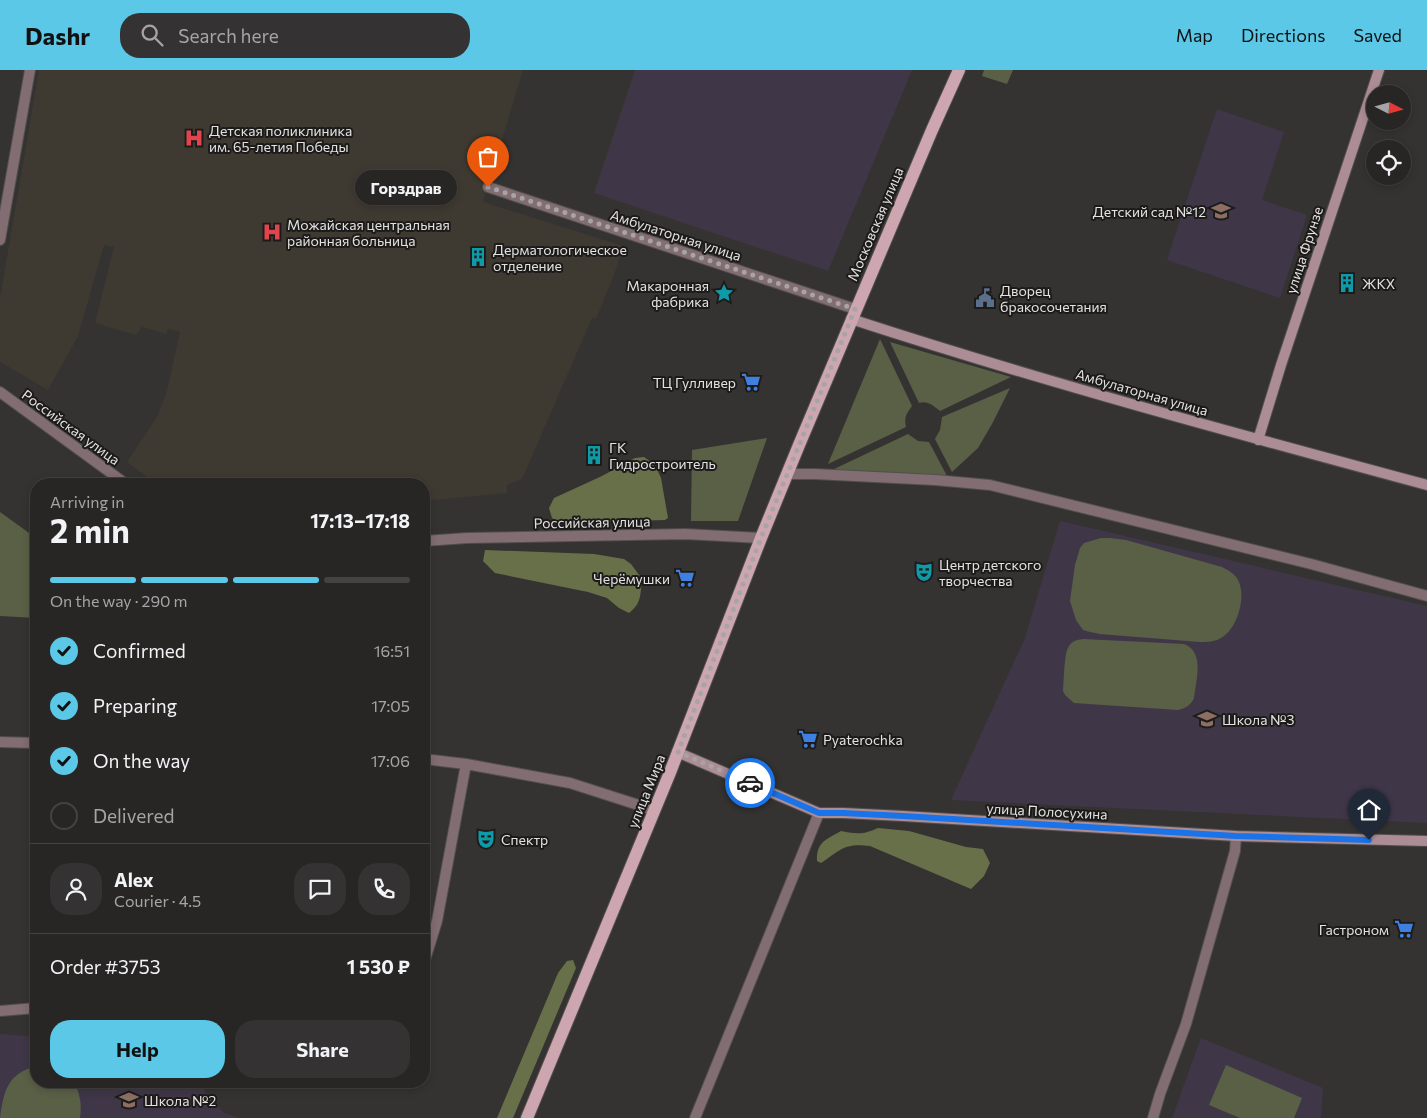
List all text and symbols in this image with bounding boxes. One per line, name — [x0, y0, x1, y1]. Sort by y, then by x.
search box — [120, 13, 470, 58]
text: Dashr — [25, 21, 90, 50]
icon: search — [138, 21, 166, 49]
text: Search here — [178, 24, 279, 47]
text: Map — [1176, 24, 1213, 46]
text: Directions — [1241, 24, 1325, 46]
text: Saved — [1353, 24, 1402, 46]
north arrow — [1366, 85, 1411, 130]
map controls — [1366, 85, 1411, 185]
place label: Детская поликлиника им. 65-летия Победы — [209, 122, 352, 155]
hospital icon: Детская поликлиника им. 65-летия Победы — [183, 127, 205, 149]
pin — [467, 136, 509, 187]
button: locate — [1366, 140, 1411, 185]
icon: bag — [474, 143, 502, 171]
street label: Московская улица — [843, 165, 907, 283]
callout: Горздрав — [356, 170, 458, 204]
text: Горздрав — [370, 178, 442, 197]
school or university icon: Детский сад №12 — [1210, 200, 1232, 222]
place label: Детский сад №12 — [1093, 203, 1206, 220]
street label: улица Фрунзе — [1282, 204, 1326, 296]
street label: Амбулаторная улица — [608, 206, 744, 264]
place label: Можайская центральная районная больница — [287, 216, 450, 249]
hospital icon: Можайская центральная районная больница — [261, 221, 283, 243]
place label: Дерматологическое отделение — [493, 241, 627, 274]
building icon: Дерматологическое отделение — [467, 246, 489, 268]
building icon: ЖКХ — [1336, 272, 1358, 294]
place label: ЖКХ — [1362, 275, 1395, 292]
place label: Макаронная фабрика — [627, 277, 709, 310]
place icon: Макаронная фабрика — [713, 282, 735, 304]
place label: Дворец бракосочетания — [1000, 282, 1107, 315]
public building icon: Дворец бракосочетания — [974, 287, 996, 309]
street label: Амбулаторная улица — [1074, 365, 1210, 419]
supermarket icon: ТЦ Гулливер — [740, 371, 762, 393]
place label: ТЦ Гулливер — [653, 374, 736, 391]
street label: Российская улица — [19, 386, 123, 468]
place label: ГК Гидростроитель — [609, 439, 716, 472]
building icon: ГК Гидростроитель — [583, 444, 605, 466]
text: Arriving in — [50, 492, 124, 511]
text: 17:13–17:18 — [310, 509, 410, 532]
text: 2 min — [50, 510, 130, 550]
street label: Российская улица — [533, 512, 651, 532]
place label: Центр детского творчества — [939, 556, 1041, 589]
theatre icon: Центр детского творчества — [913, 561, 935, 583]
supermarket icon: Черёмушки — [674, 567, 696, 589]
place label: Черёмушки — [593, 570, 670, 587]
text: On the way · 290 m — [50, 591, 188, 610]
icon: check — [50, 637, 78, 665]
text: Confirmed — [93, 639, 186, 662]
text: 16:51 — [374, 641, 410, 660]
icon: check — [50, 692, 78, 720]
text: Preparing — [93, 694, 177, 717]
text: 17:05 — [371, 696, 410, 715]
school or university icon: Школа №3 — [1196, 708, 1218, 730]
place label: Школа №3 — [1222, 711, 1295, 728]
supermarket icon: Pyaterochka — [797, 728, 819, 750]
place label: Pyaterochka — [823, 731, 903, 748]
icon: check — [50, 747, 78, 775]
text: On the way — [93, 749, 190, 772]
text: 17:06 — [371, 751, 410, 770]
street label: улица Мира — [624, 752, 668, 830]
courier — [725, 758, 775, 808]
icon: car — [736, 769, 764, 797]
pin — [1348, 789, 1390, 840]
icon: home — [1355, 796, 1383, 824]
street label: улица Полосухина — [986, 799, 1108, 823]
text: Delivered — [93, 804, 174, 827]
theatre icon: Спектр — [475, 828, 497, 850]
place label: Спектр — [501, 831, 548, 848]
button: person — [50, 863, 102, 915]
button: chat — [294, 863, 346, 915]
button: phone — [358, 863, 410, 915]
text: Alex — [114, 868, 154, 891]
text: Courier · 4.5 — [114, 891, 201, 910]
supermarket icon: Гастроном — [1393, 918, 1415, 940]
place label: Гастроном — [1319, 921, 1389, 938]
text: Order #3753 — [50, 955, 160, 978]
text: 1 530 ₽ — [347, 955, 410, 978]
button: Help — [50, 1020, 225, 1078]
button: Share — [235, 1020, 410, 1078]
school or university icon: Школа №2 — [118, 1089, 140, 1111]
place label: Школа №2 — [144, 1092, 216, 1109]

